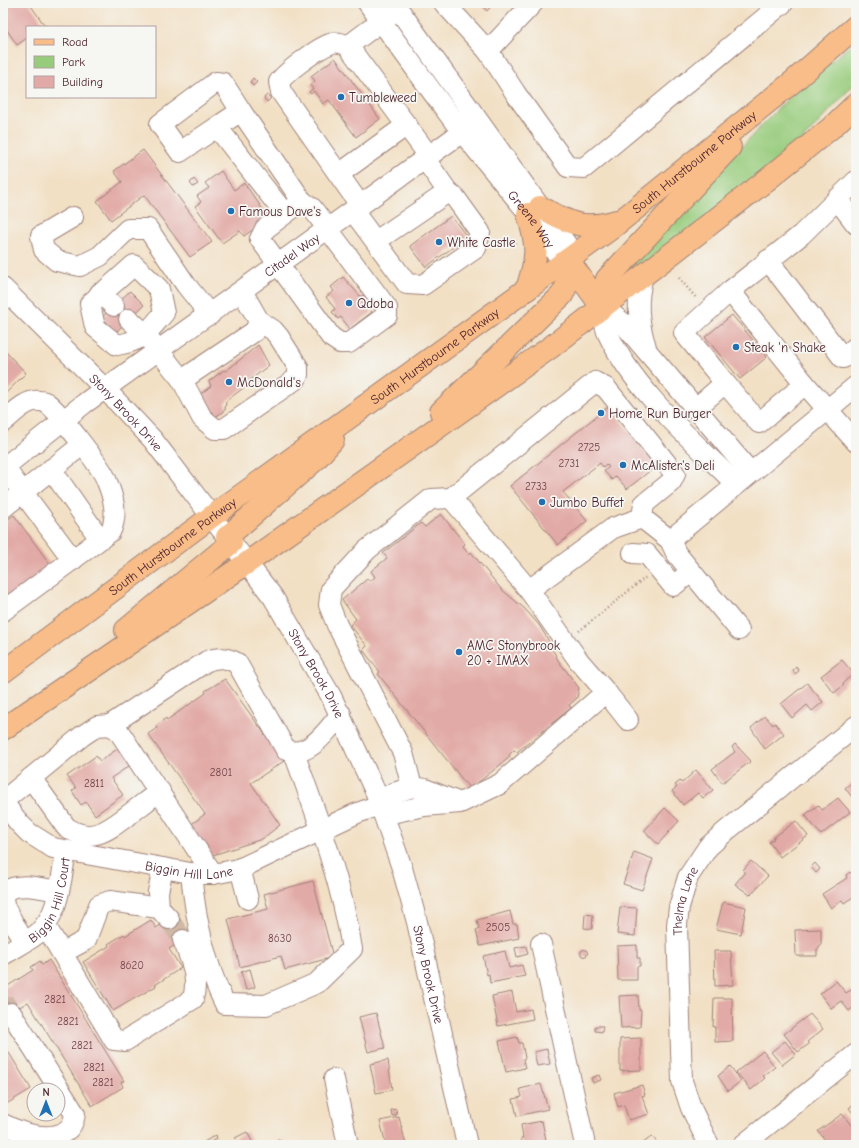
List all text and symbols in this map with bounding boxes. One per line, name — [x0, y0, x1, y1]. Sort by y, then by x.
legend — [26, 26, 156, 98]
text: Road — [62, 35, 88, 49]
text: Park — [62, 55, 85, 69]
text: Building — [62, 75, 103, 89]
place label: Tumbleweed — [349, 90, 417, 105]
marker: Tumbleweed — [336, 92, 346, 102]
street label: South Hurstbourne Parkway — [629, 107, 759, 217]
street label: Greene Way — [505, 187, 558, 251]
place label: Famous Dave's — [239, 204, 321, 219]
marker: Famous Dave's — [226, 206, 236, 216]
street label: Citadel Way — [261, 230, 323, 280]
place label: White Castle — [447, 235, 516, 250]
marker: White Castle — [434, 237, 444, 247]
place label: Qdoba — [357, 296, 394, 311]
marker: Qdoba — [344, 298, 354, 308]
street label: South Hurstbourne Parkway — [368, 305, 502, 408]
place label: Steak 'n Shake — [744, 340, 826, 355]
marker: Steak 'n Shake — [731, 342, 741, 352]
street label: Stony Brook Drive — [86, 371, 166, 454]
place label: McDonald's — [237, 375, 301, 390]
marker: McDonald's — [224, 377, 234, 387]
place label: Home Run Burger — [609, 406, 712, 421]
marker: Home Run Burger — [596, 408, 606, 418]
house number: 2725 — [578, 441, 600, 454]
house number: 2731 — [559, 457, 579, 470]
place label: McAlister's Deli — [631, 458, 715, 473]
marker: McAlister's Deli — [618, 460, 628, 470]
house number: 2733 — [525, 480, 547, 493]
street label: South Hurstbourne Parkway — [106, 494, 239, 599]
place label: Jumbo Buffet — [550, 495, 625, 510]
marker: Jumbo Buffet — [537, 497, 547, 507]
street label: Stony Brook Drive — [285, 626, 347, 721]
place label: AMC Stonybrook 20 + IMAX — [467, 638, 561, 668]
marker: AMC Stonybrook 20 + IMAX — [454, 647, 464, 657]
house number: 2801 — [210, 766, 232, 779]
house number: 2811 — [84, 777, 104, 790]
street label: Biggin Hill Court — [26, 855, 73, 946]
street label: Biggin Hill Lane — [144, 858, 235, 882]
street label: Thelma Lane — [670, 863, 701, 936]
house number: 2505 — [486, 921, 510, 934]
street label: Stony Brook Drive — [410, 924, 447, 1026]
house number: 8630 — [268, 932, 292, 945]
house number: 8620 — [120, 959, 144, 972]
house number: 2821 — [44, 993, 66, 1006]
house number: 2821 — [57, 1015, 79, 1028]
house number: 2821 — [71, 1039, 93, 1052]
house number: 2821 — [83, 1061, 105, 1074]
house number: 2821 — [92, 1076, 114, 1089]
north arrow — [26, 1082, 66, 1122]
text: N — [42, 1086, 50, 1099]

